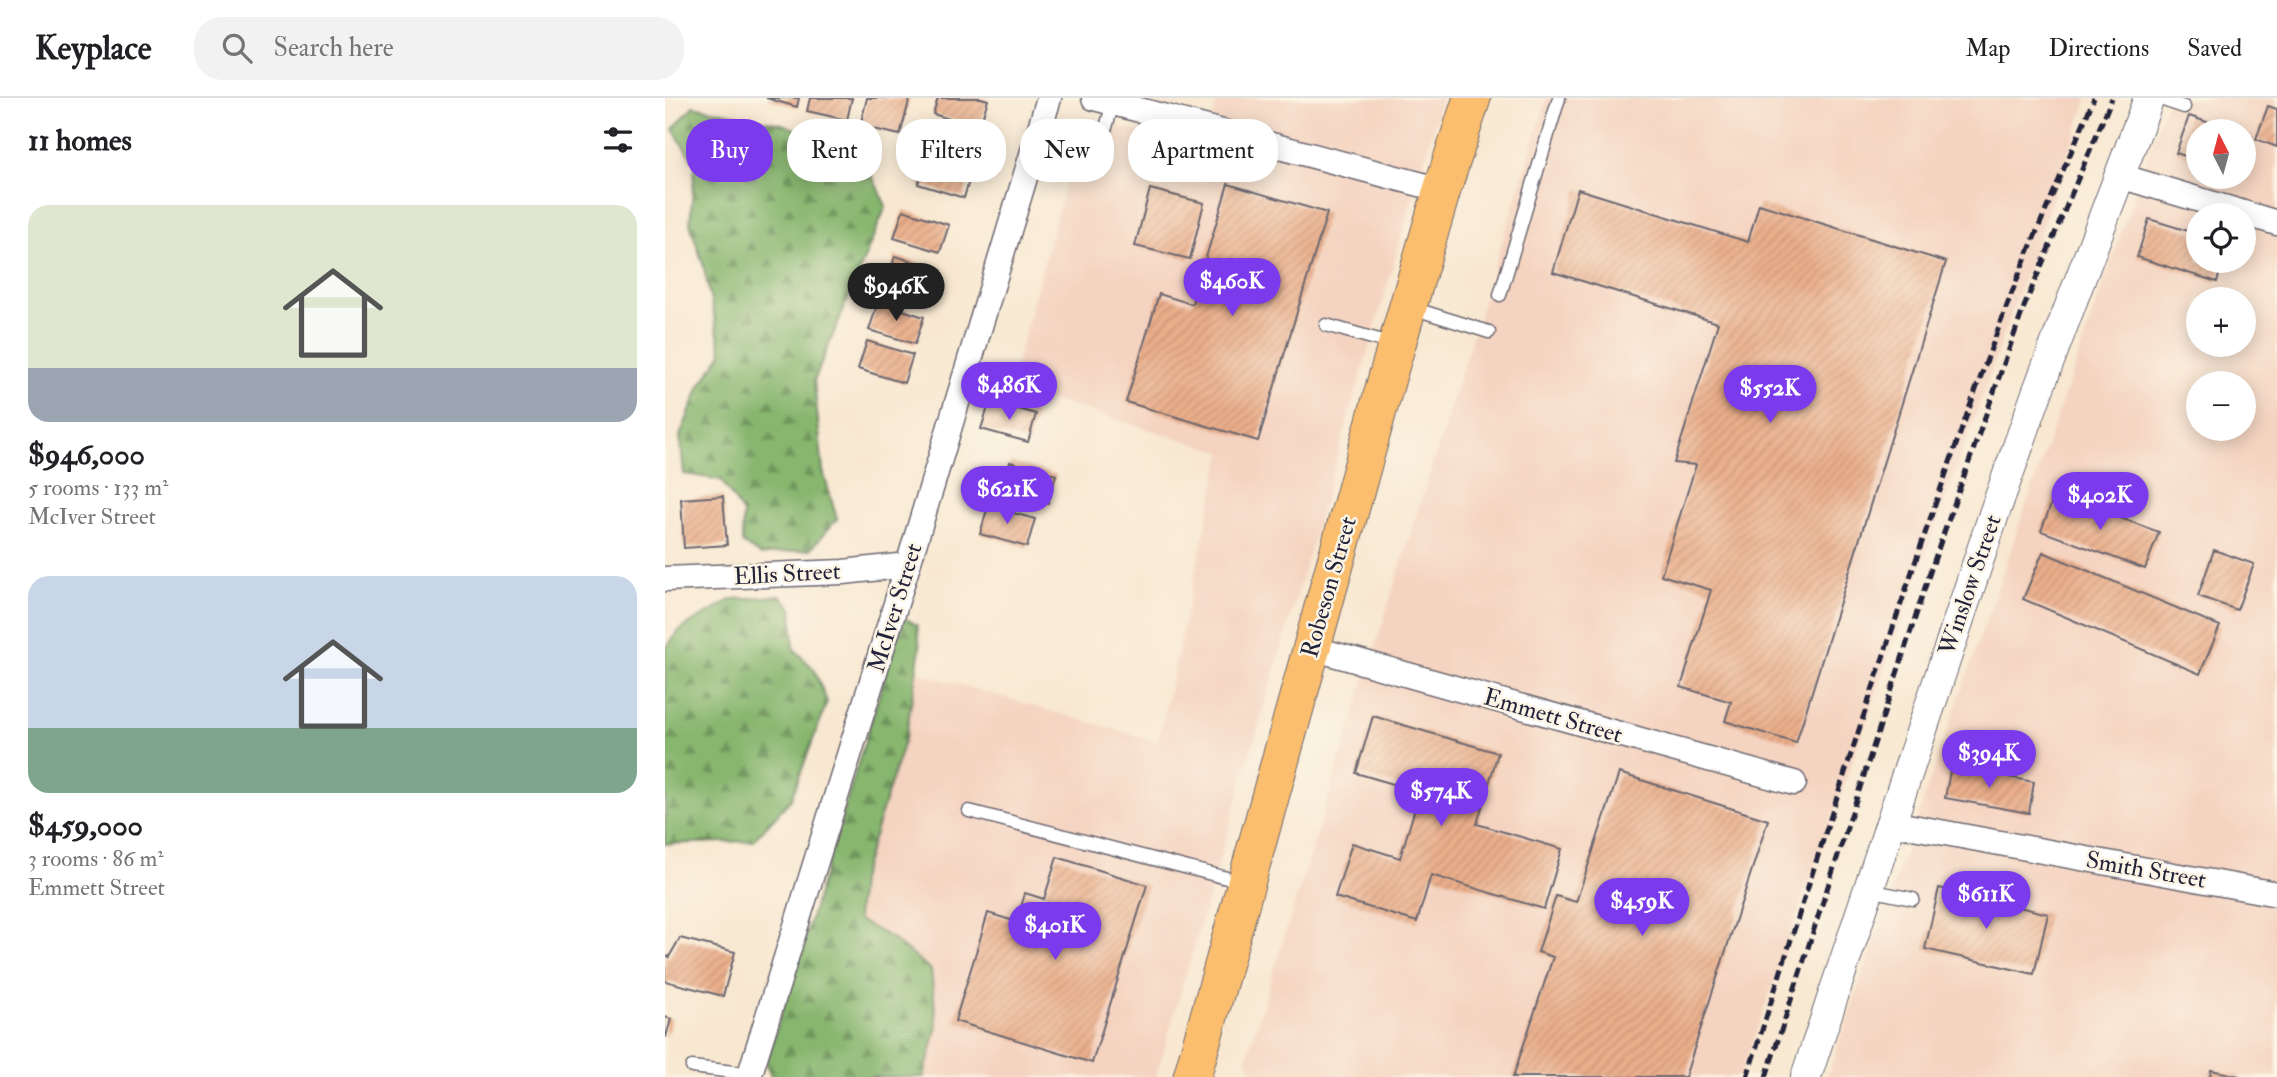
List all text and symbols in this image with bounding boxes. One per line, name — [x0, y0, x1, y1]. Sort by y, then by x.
search box — [194, 17, 684, 80]
text: Keyplace — [35, 28, 152, 69]
icon: search — [218, 29, 256, 67]
text: Search here — [274, 32, 394, 64]
text: Map — [1965, 33, 2010, 64]
text: Directions — [2048, 33, 2149, 64]
text: Saved — [2187, 33, 2242, 64]
chip: Buy — [686, 119, 773, 182]
chip: Rent — [787, 119, 882, 182]
chip: Filters — [896, 119, 1006, 182]
chip: New — [1020, 119, 1114, 182]
chip: Apartment — [1128, 119, 1278, 182]
north arrow — [2186, 119, 2256, 189]
map controls — [2186, 119, 2256, 441]
icon: filters — [599, 121, 637, 159]
text: 11 homes — [28, 122, 132, 159]
button: locate — [2186, 203, 2256, 273]
icon: home — [270, 250, 396, 376]
pin: $460K — [1183, 258, 1281, 318]
pin: $946K — [847, 264, 945, 323]
text: $460K — [1200, 266, 1264, 295]
text: $946K — [864, 271, 928, 300]
button: + — [2186, 287, 2256, 357]
pin: $486K — [960, 362, 1058, 422]
pin: $552K — [1721, 366, 1819, 425]
text: $486K — [977, 370, 1041, 399]
button: − — [2186, 371, 2256, 441]
text: $552K — [1740, 373, 1800, 402]
text: $946,000 — [28, 436, 145, 473]
pin: $621K — [958, 466, 1056, 526]
pin: $402K — [2051, 472, 2149, 532]
text: 5 rooms · 133 m² — [28, 473, 169, 502]
text: $621K — [977, 474, 1037, 503]
text: $402K — [2068, 480, 2132, 509]
text: McIver Street — [28, 502, 156, 531]
street label: Winslow Street — [1931, 510, 2009, 660]
street label: Robeson Street — [1294, 513, 1364, 661]
street label: McIver Street — [861, 539, 929, 676]
street label: Ellis Street — [733, 556, 841, 592]
icon: home — [270, 621, 396, 747]
street label: Emmett Street — [1480, 681, 1626, 751]
pin: $394K — [1940, 730, 2038, 790]
text: $394K — [1958, 738, 2020, 767]
pin: $574K — [1392, 768, 1490, 828]
text: $574K — [1410, 776, 1472, 805]
text: $459,000 — [28, 807, 143, 844]
text: 3 rooms · 86 m² — [28, 844, 164, 873]
street label: Smith Street — [2083, 844, 2209, 896]
pin: $611K — [1937, 872, 2035, 931]
text: Emmett Street — [28, 873, 165, 902]
pin: $459K — [1593, 878, 1691, 938]
text: $611K — [1957, 879, 2015, 908]
text: $459K — [1610, 886, 1674, 915]
pin: $401K — [1006, 902, 1104, 962]
text: $401K — [1024, 910, 1086, 939]

